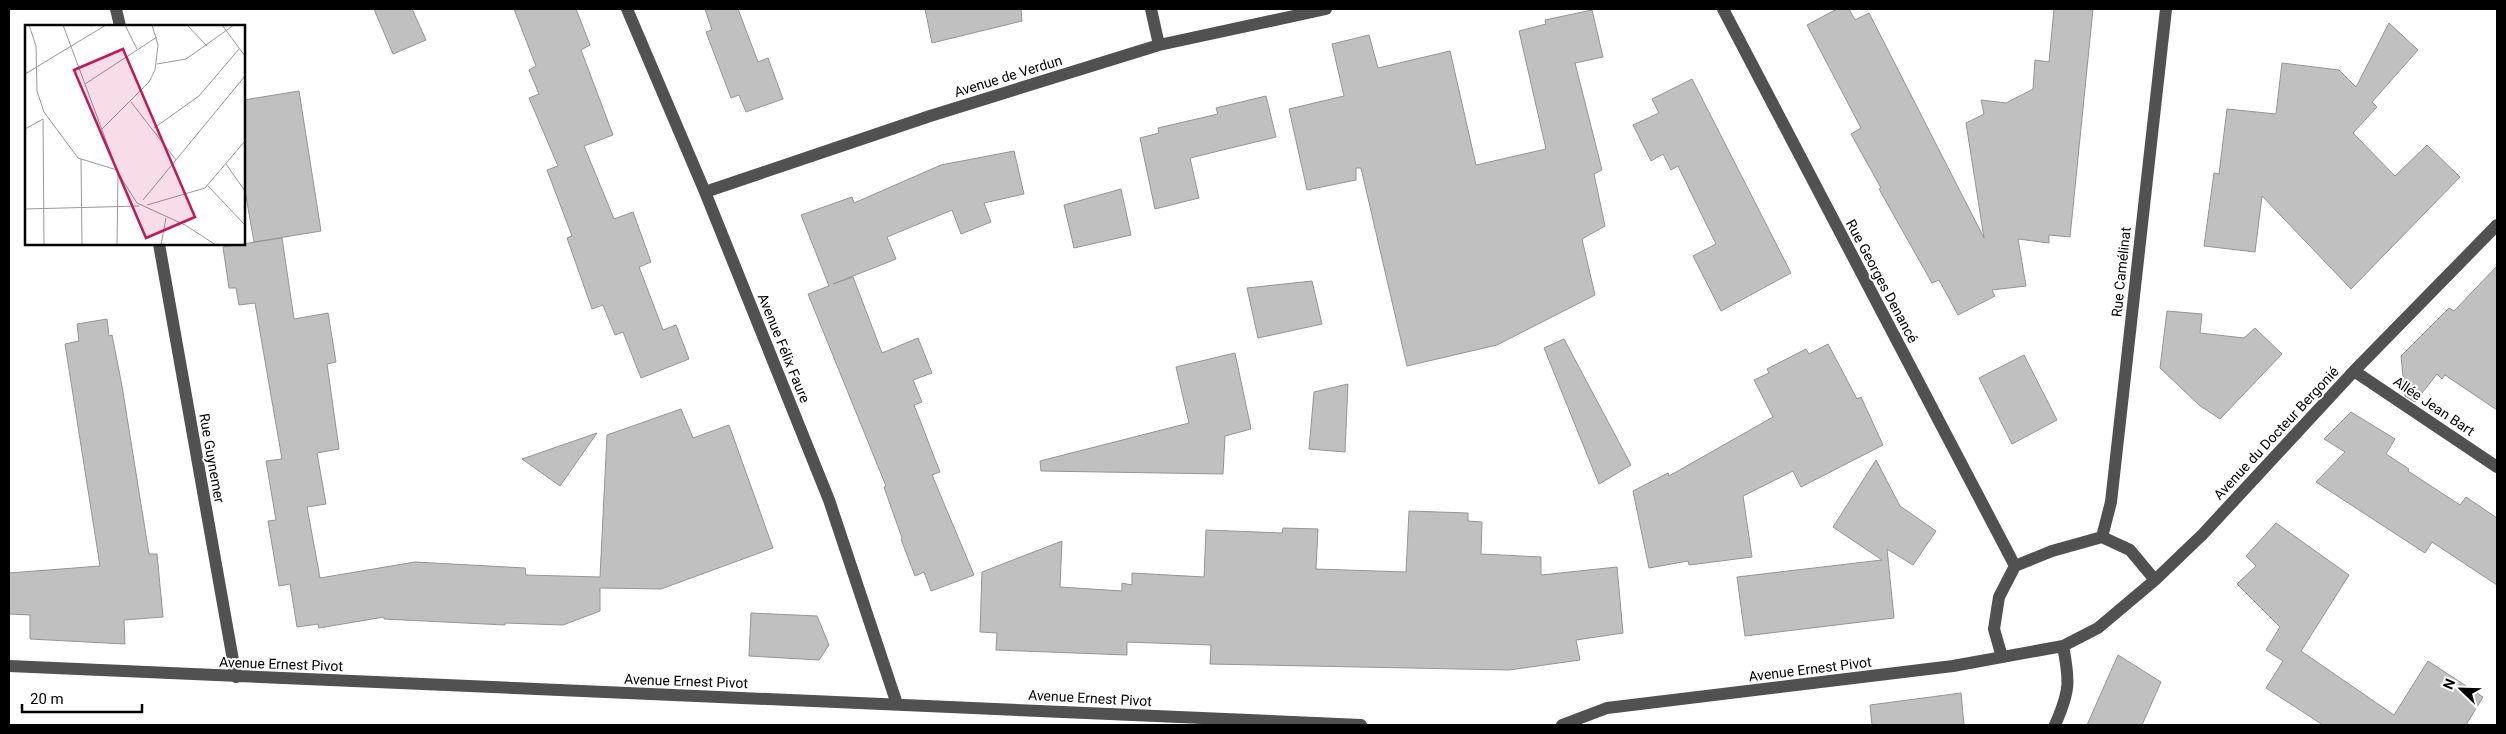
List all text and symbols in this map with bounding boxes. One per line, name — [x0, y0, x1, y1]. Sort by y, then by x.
inset map — [25, 25, 245, 245]
street label: Avenue de Verdun — [952, 52, 1064, 100]
street label: Rue Georges Denancé — [1843, 217, 1921, 345]
street label: Rue Camélinat — [2108, 226, 2134, 318]
street label: Avenue Félix Faure — [755, 291, 813, 405]
street label: Avenue du Docteur Bergonié — [2210, 363, 2342, 503]
street label: Allée Jean Bart — [2390, 373, 2478, 439]
street label: Rue Guynemer — [196, 412, 228, 504]
street label: Avenue Ernest Pivot — [1748, 653, 1873, 684]
street label: Avenue Ernest Pivot — [219, 654, 344, 674]
north arrow — [2436, 664, 2486, 714]
street label: Avenue Ernest Pivot — [624, 671, 749, 691]
text: N — [2440, 676, 2458, 692]
scale bar — [22, 682, 142, 714]
street label: Avenue Ernest Pivot — [1028, 687, 1153, 709]
text: 20 m — [30, 690, 64, 708]

